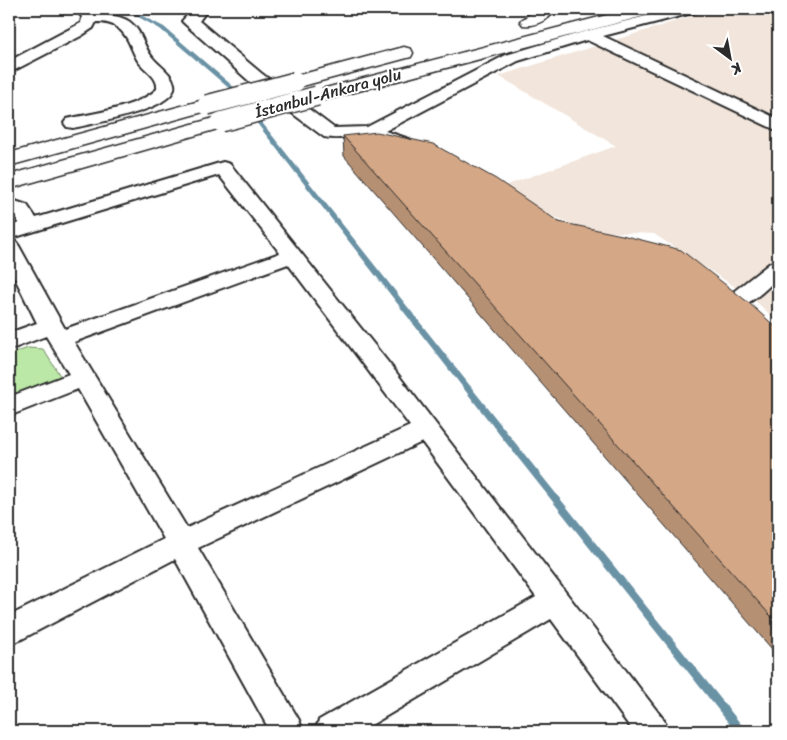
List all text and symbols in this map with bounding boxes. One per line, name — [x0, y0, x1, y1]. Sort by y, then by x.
north arrow — [704, 32, 754, 82]
text: K — [725, 55, 748, 82]
street label: İstanbul-Ankara yolu — [251, 59, 405, 127]

